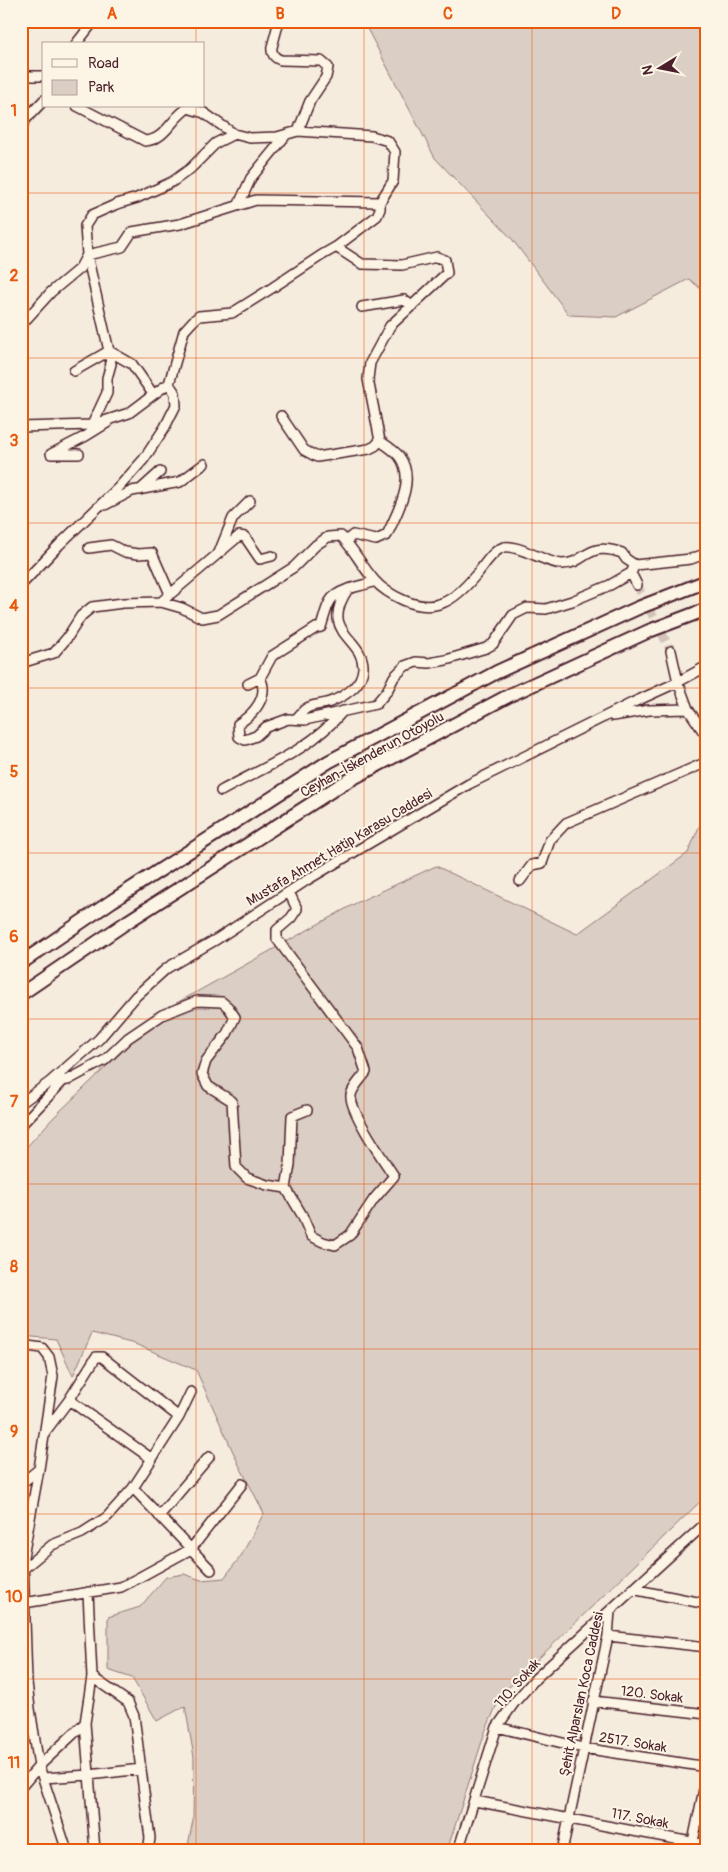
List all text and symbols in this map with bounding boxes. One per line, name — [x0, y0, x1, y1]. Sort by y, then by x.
text: A — [107, 4, 118, 24]
text: B — [275, 4, 285, 24]
text: C — [443, 4, 453, 24]
text: D — [611, 4, 621, 24]
legend — [42, 42, 205, 108]
north arrow — [636, 42, 686, 92]
text: Road — [88, 54, 119, 73]
text: N — [638, 64, 657, 76]
text: Park — [88, 78, 115, 97]
text: 1 — [11, 101, 17, 121]
text: 2 — [10, 266, 19, 286]
text: 3 — [10, 431, 19, 451]
text: 4 — [9, 596, 19, 616]
street label: Ceyhan-İskenderun Otoyolu — [298, 708, 447, 801]
text: 5 — [10, 762, 19, 782]
street label: Mustafa Ahmet Hatip Karasu Caddesi — [243, 785, 436, 910]
text: 6 — [9, 927, 19, 947]
text: 7 — [10, 1092, 19, 1112]
text: 8 — [10, 1257, 18, 1277]
text: 9 — [10, 1422, 18, 1442]
text: 10 — [5, 1587, 23, 1607]
street label: Şehit Alparslan Koca Caddesi — [556, 1610, 607, 1778]
street label: 110. Sokak — [491, 1655, 544, 1711]
street label: 120. Sokak — [620, 1682, 684, 1707]
street label: 2517. Sokak — [598, 1729, 668, 1756]
text: 11 — [8, 1753, 20, 1773]
street label: 117. Sokak — [610, 1805, 670, 1832]

